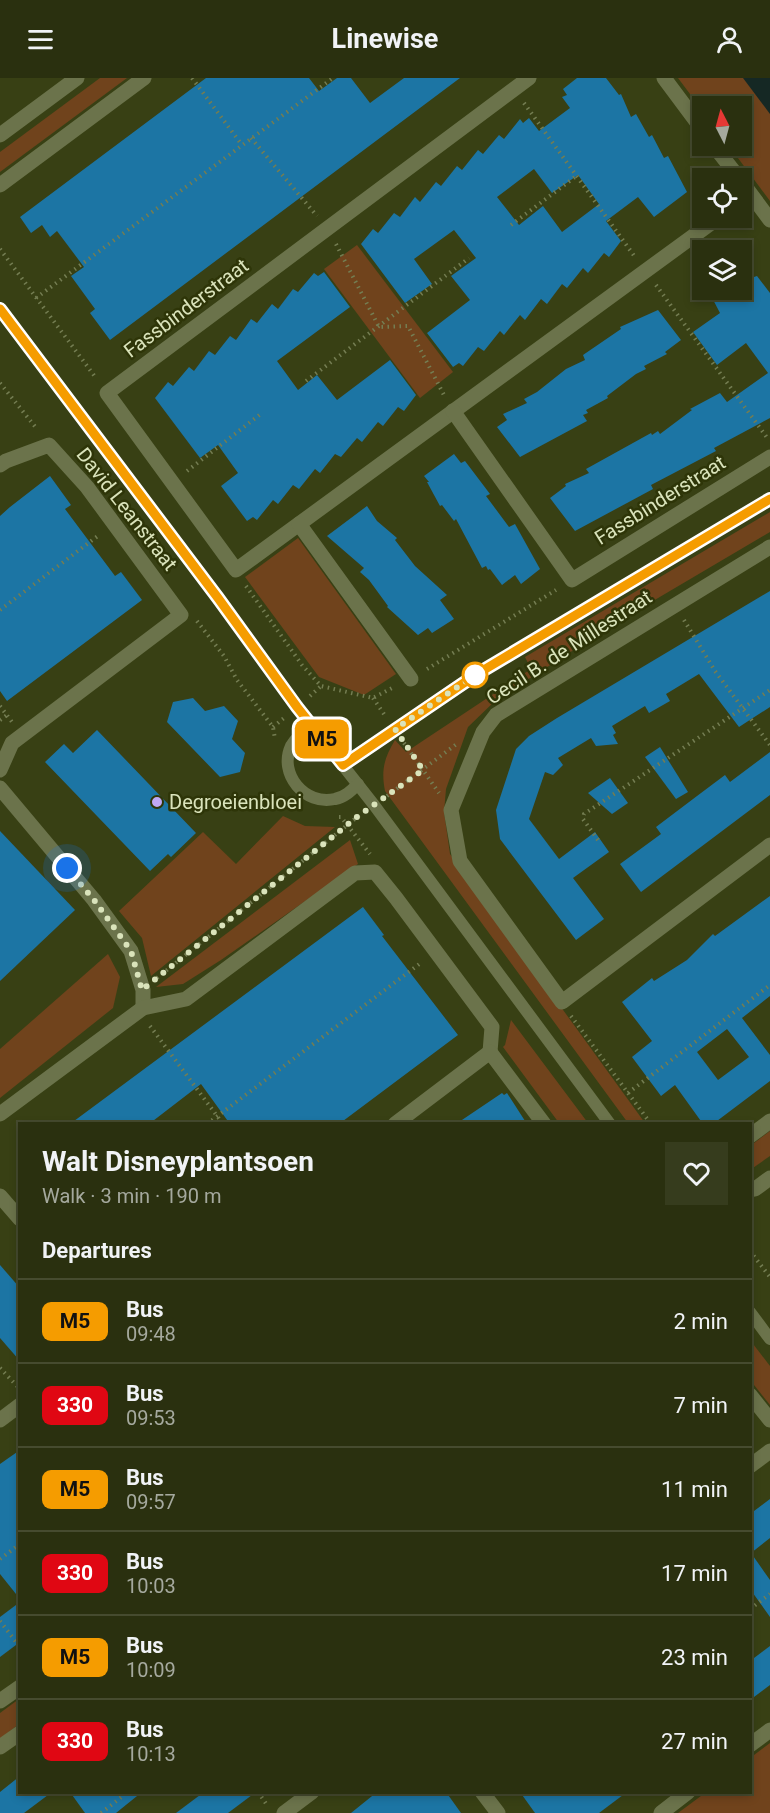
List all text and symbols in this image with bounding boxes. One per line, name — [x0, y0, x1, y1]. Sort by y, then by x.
icon: menu — [24, 23, 57, 56]
text: Linewise — [332, 23, 438, 55]
icon: person — [713, 23, 746, 56]
north arrow — [692, 96, 752, 156]
map controls — [692, 96, 752, 300]
button: locate — [692, 168, 752, 228]
button: layers — [692, 240, 752, 300]
street label: Fassbinderstraat — [119, 253, 253, 363]
street label: David Leanstraat — [72, 443, 182, 575]
street label: Fassbinderstraat — [590, 450, 730, 550]
street label: Cecil B. de Millestraat — [482, 585, 656, 709]
unlabelled marker — [462, 662, 488, 688]
line badge: M5 — [295, 720, 349, 758]
text: M5 — [307, 727, 337, 751]
place label: Degroeienbloei — [169, 790, 302, 814]
marker: Degroeienbloei — [150, 795, 164, 809]
your location — [52, 853, 82, 883]
button: heart — [665, 1142, 728, 1205]
text: Walt Disneyplantsoen — [42, 1145, 314, 1178]
text: Walk · 3 min · 190 m — [42, 1184, 221, 1208]
text: Departures — [42, 1238, 152, 1263]
text: Bus — [126, 1297, 164, 1322]
text: M5 — [60, 1309, 90, 1333]
text: 2 min — [673, 1309, 728, 1334]
text: 09:48 — [126, 1322, 176, 1346]
text: Bus — [126, 1381, 164, 1406]
text: 330 — [57, 1393, 93, 1417]
text: 7 min — [673, 1393, 728, 1418]
text: 09:53 — [126, 1406, 176, 1430]
text: Bus — [126, 1465, 164, 1490]
text: M5 — [60, 1477, 90, 1501]
text: 11 min — [661, 1477, 728, 1502]
text: 09:57 — [126, 1490, 176, 1514]
text: Bus — [126, 1549, 164, 1574]
text: 330 — [57, 1561, 93, 1585]
text: 17 min — [661, 1561, 728, 1586]
text: 10:03 — [126, 1574, 176, 1598]
text: Bus — [126, 1633, 164, 1658]
text: M5 — [60, 1645, 90, 1669]
text: 23 min — [661, 1645, 728, 1670]
text: 10:09 — [126, 1658, 176, 1682]
text: Bus — [126, 1717, 164, 1742]
text: 330 — [57, 1729, 93, 1753]
text: 27 min — [661, 1729, 728, 1754]
text: 10:13 — [126, 1742, 176, 1766]

